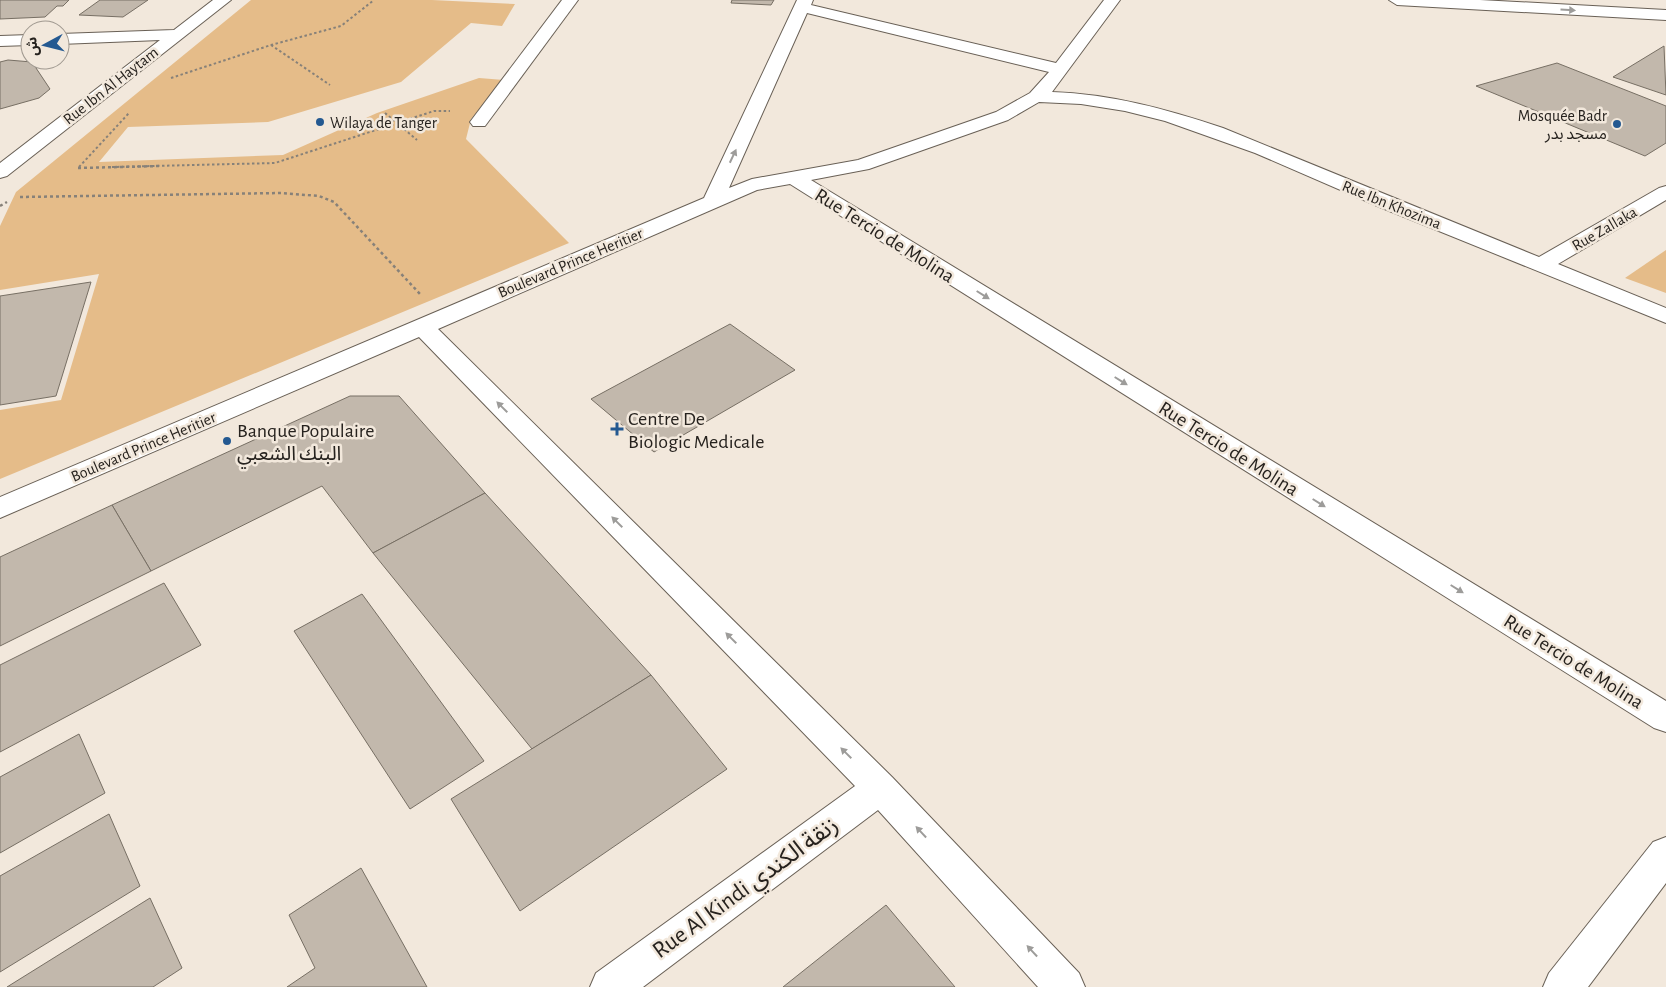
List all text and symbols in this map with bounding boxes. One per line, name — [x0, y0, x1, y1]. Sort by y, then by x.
one-way arrow — [1560, 6, 1576, 14]
north arrow — [20, 20, 70, 70]
text: ش — [25, 36, 41, 57]
street label: Rue Ibn Al Haytam — [60, 44, 162, 128]
place label: Mosquée Badr مسجد بدر — [1518, 108, 1608, 143]
place label: Wilaya de Tanger — [330, 115, 438, 132]
marker: Wilaya de Tanger — [314, 116, 326, 128]
marker: Mosquée Badr مسجد بدر — [1611, 118, 1623, 130]
one-way arrow — [730, 149, 738, 163]
street label: Rue Ibn Khozima — [1340, 178, 1443, 232]
street label: Rue Tercio de Molina — [811, 185, 958, 287]
street label: Rue Zallaka — [1569, 204, 1640, 254]
street label: Boulevard Prince Heritier — [496, 225, 646, 301]
one-way arrow — [976, 291, 989, 300]
one-way arrow — [1114, 376, 1127, 385]
street label: Rue Tercio de Molina — [1155, 398, 1302, 500]
one-way arrow — [496, 401, 508, 413]
street label: Boulevard Prince Heritier — [69, 409, 219, 485]
place label: Centre De Biologic Medicale — [628, 409, 764, 452]
place label: Banque Populaire البنك الشعبي — [237, 421, 374, 469]
marker: Centre De Biologic Medicale — [610, 422, 624, 436]
marker: Banque Populaire البنك الشعبي — [221, 435, 233, 447]
one-way arrow — [1312, 499, 1325, 508]
one-way arrow — [611, 517, 623, 529]
one-way arrow — [1450, 584, 1463, 593]
street label: Rue Tercio de Molina — [1500, 611, 1647, 713]
one-way arrow — [725, 632, 737, 644]
one-way arrow — [840, 747, 852, 759]
street label: Rue Al Kindi زنقة الكندي — [648, 813, 846, 968]
one-way arrow — [915, 827, 927, 839]
one-way arrow — [1026, 946, 1038, 958]

